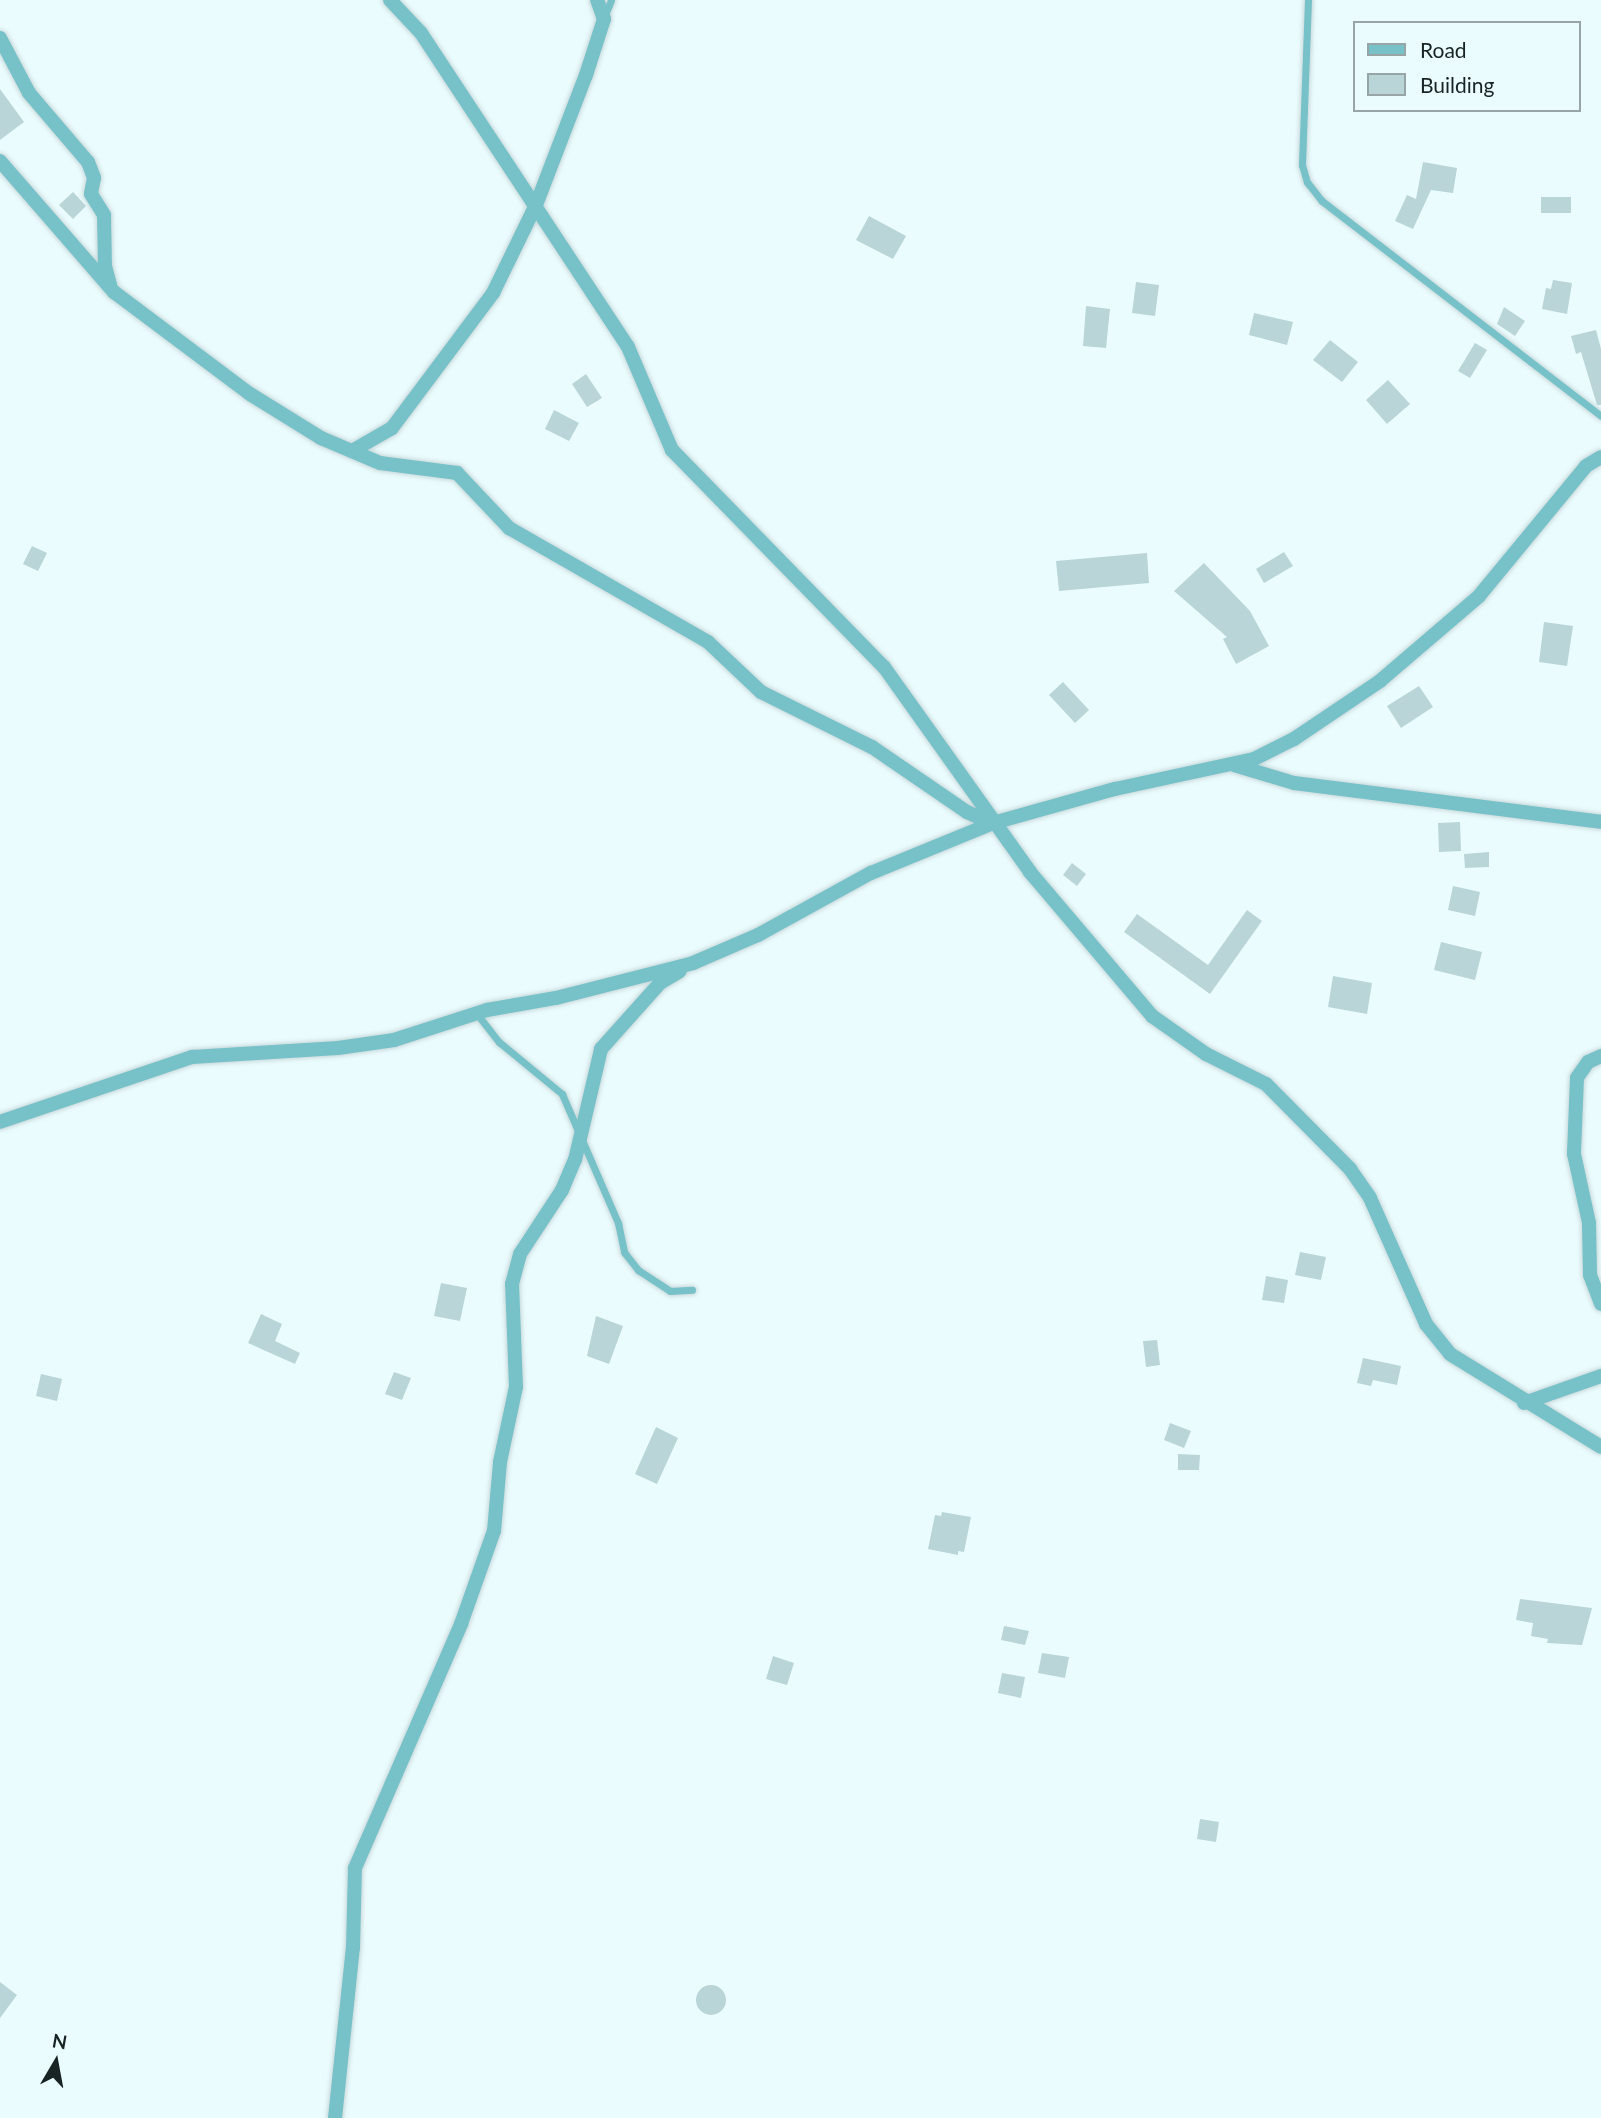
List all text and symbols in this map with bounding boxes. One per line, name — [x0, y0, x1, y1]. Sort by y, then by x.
legend — [1352, 21, 1580, 112]
text: Road — [1420, 37, 1467, 62]
text: Building — [1420, 72, 1495, 97]
north arrow — [21, 2027, 91, 2097]
text: N — [51, 2028, 69, 2053]

